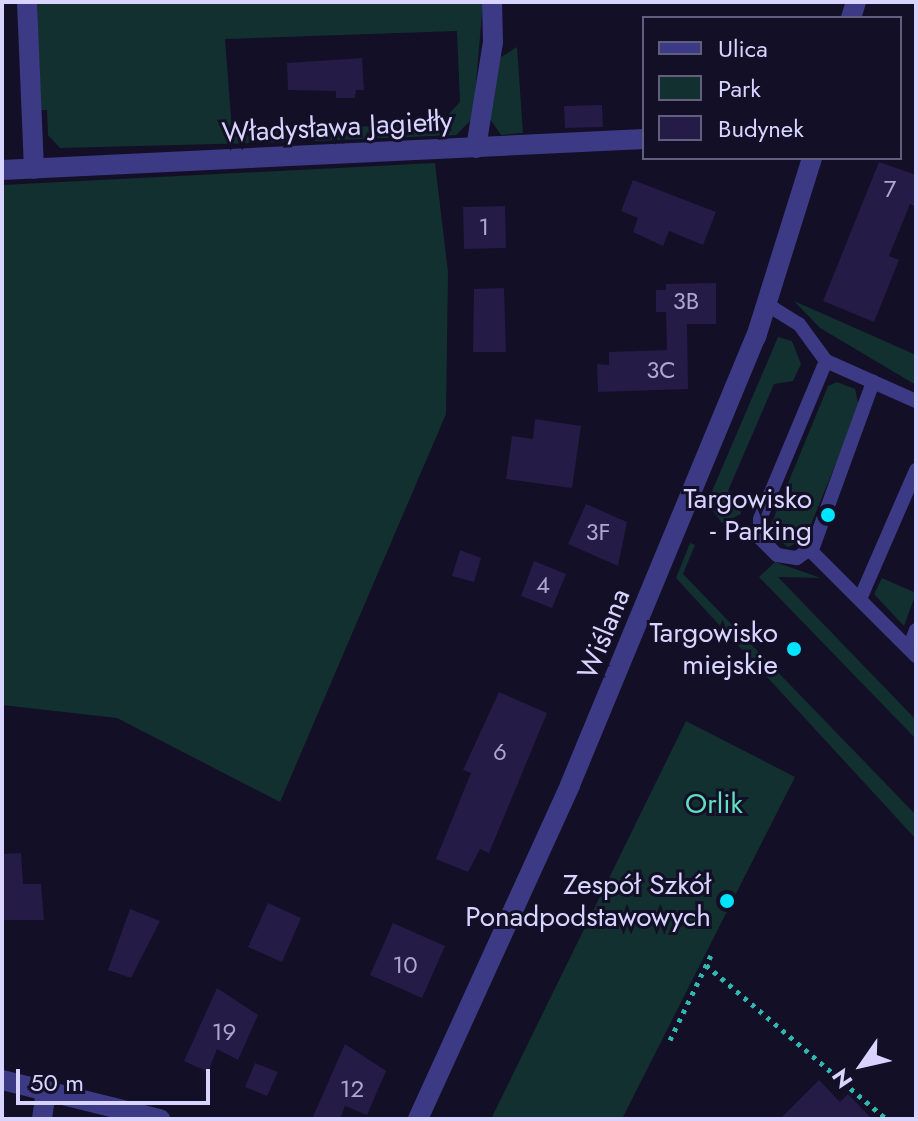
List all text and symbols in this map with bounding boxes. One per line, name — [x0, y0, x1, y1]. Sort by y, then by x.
legend — [642, 16, 902, 160]
text: Ulica — [718, 31, 768, 66]
text: Park — [718, 71, 761, 106]
street label: Władysława Jagiełły — [221, 104, 453, 150]
text: Budynek — [718, 111, 804, 146]
house number: 7 — [884, 175, 896, 203]
house number: 1 — [479, 213, 489, 241]
house number: 3B — [673, 287, 699, 315]
house number: 3C — [646, 356, 676, 384]
place label: Targowisko - Parking — [684, 482, 812, 548]
marker: Targowisko - Parking — [819, 506, 837, 524]
house number: 3F — [585, 518, 611, 546]
house number: 4 — [536, 571, 550, 599]
street label: Wiślana — [571, 584, 637, 684]
place label: Targowisko miejskie — [650, 616, 778, 682]
marker: Targowisko miejskie — [785, 640, 803, 658]
house number: 6 — [493, 738, 507, 766]
park label: Orlik — [685, 787, 743, 821]
place label: Zespół Szkół Ponadpodstawowych — [465, 868, 711, 934]
marker: Zespół Szkół Ponadpodstawowych — [718, 892, 736, 910]
house number: 10 — [392, 951, 418, 979]
house number: 19 — [212, 1018, 236, 1046]
north arrow — [822, 1025, 902, 1105]
scale bar — [20, 1053, 214, 1103]
text: N — [824, 1062, 860, 1095]
text: 50 m — [30, 1065, 84, 1100]
house number: 12 — [340, 1075, 364, 1103]

